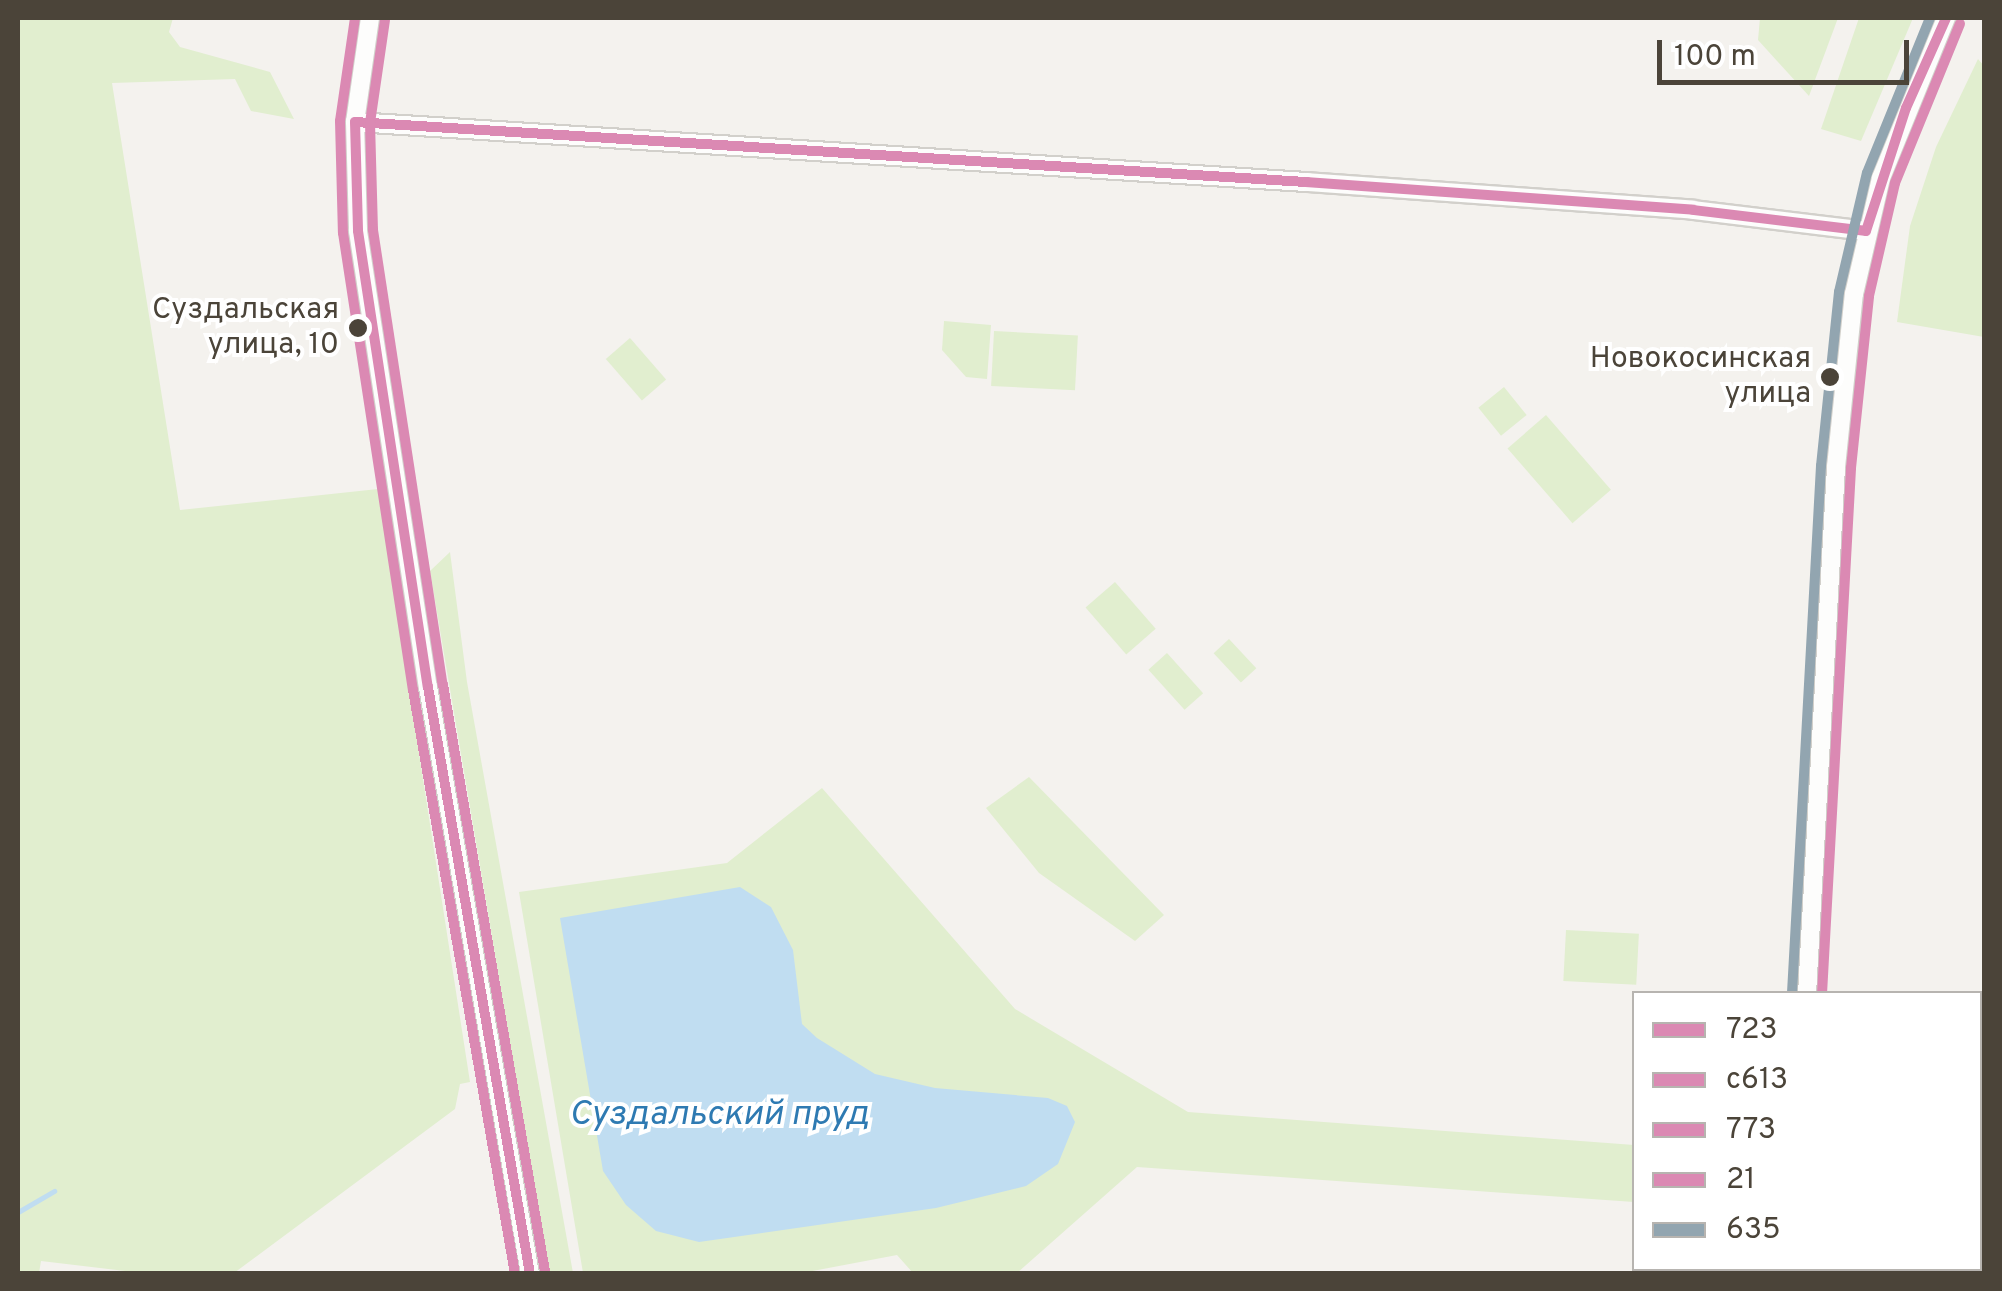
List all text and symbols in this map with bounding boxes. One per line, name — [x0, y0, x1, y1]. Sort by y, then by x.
scale bar — [1662, 20, 1914, 82]
text: 100 m — [1674, 39, 1756, 76]
place label: Суздальская улица, 10 — [152, 293, 339, 364]
marker: Суздальская улица, 10 — [348, 318, 368, 338]
place label: Новокосинская улица — [1590, 342, 1811, 412]
marker: Новокосинская улица — [1820, 367, 1840, 387]
legend — [1632, 991, 1982, 1271]
text: 723 — [1726, 1012, 1778, 1049]
text: с613 — [1726, 1062, 1788, 1099]
water label: Суздальский пруд — [569, 1094, 869, 1136]
text: 773 — [1726, 1112, 1776, 1149]
text: 21 — [1726, 1162, 1756, 1199]
text: 635 — [1726, 1212, 1781, 1249]

